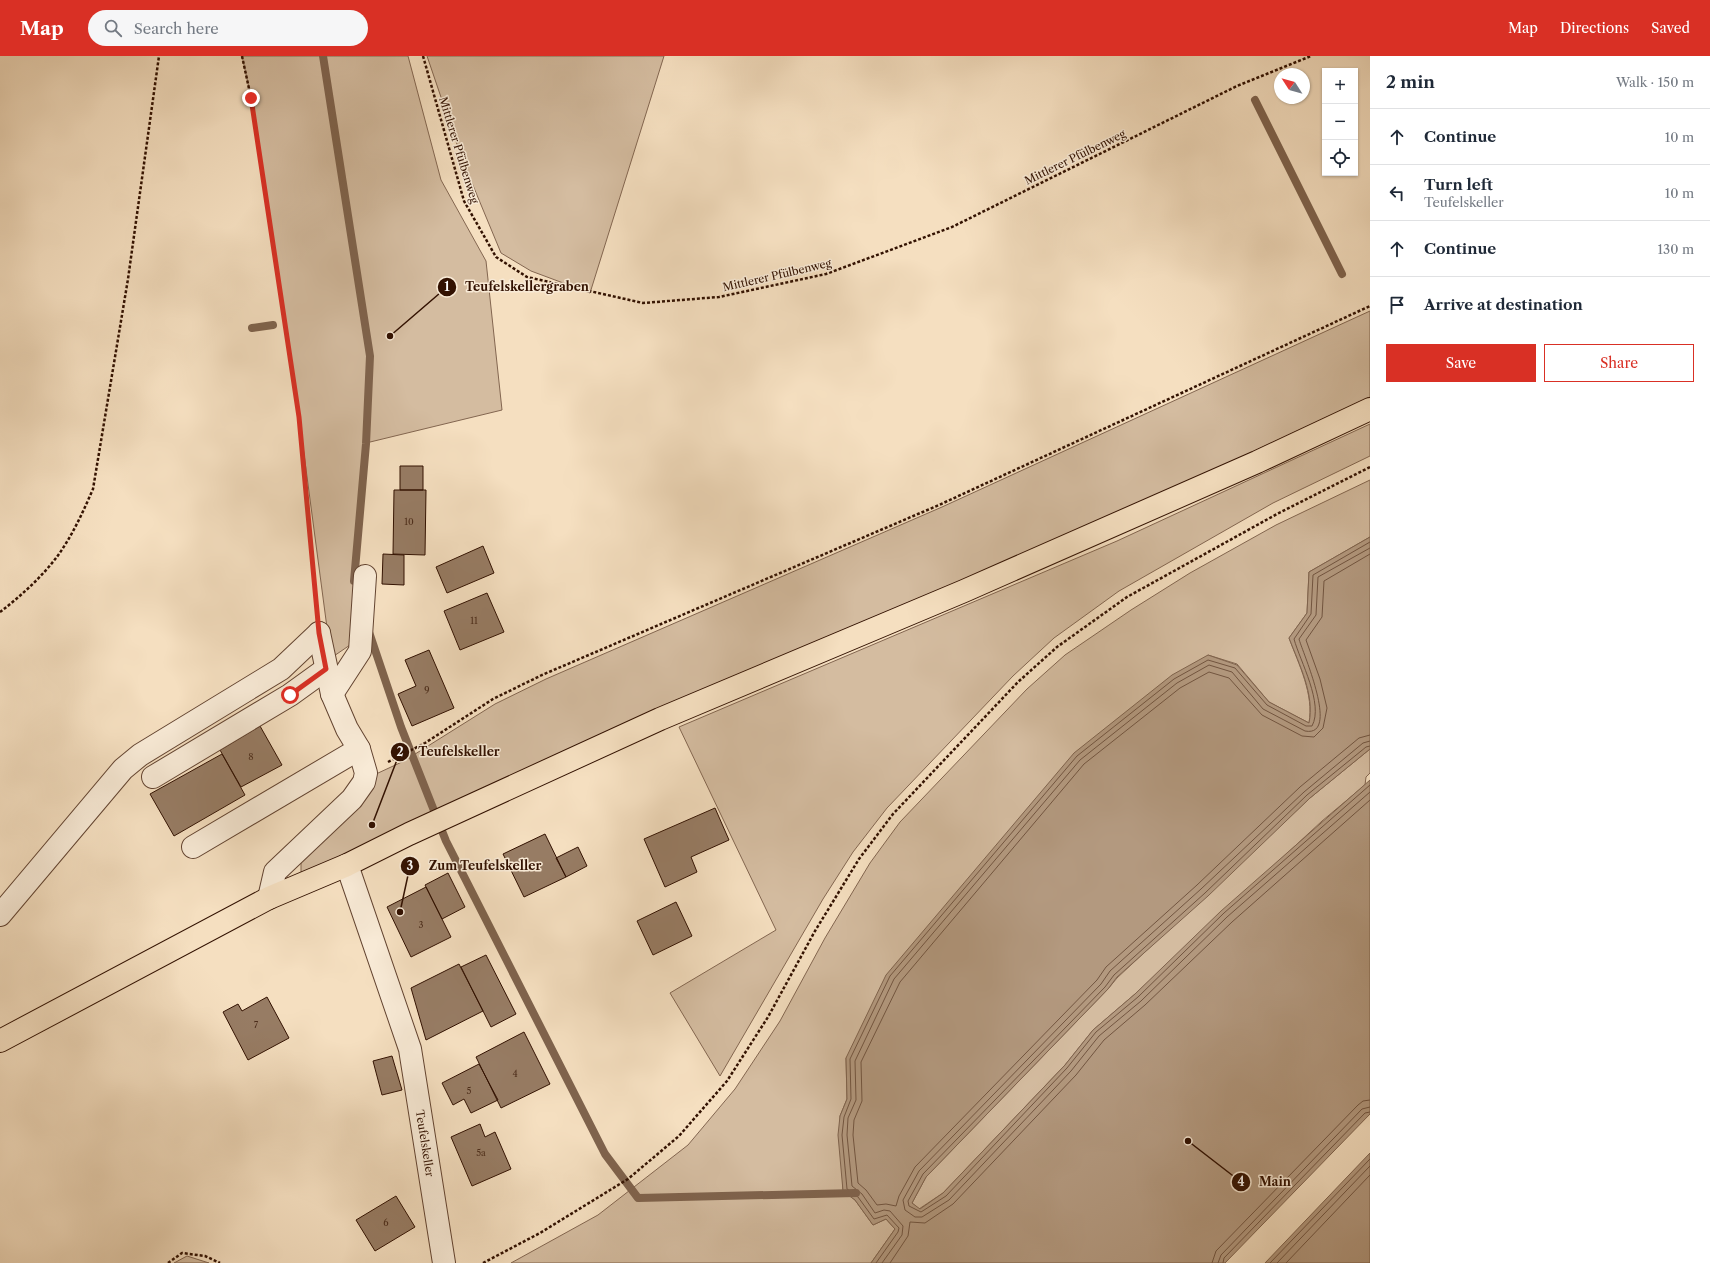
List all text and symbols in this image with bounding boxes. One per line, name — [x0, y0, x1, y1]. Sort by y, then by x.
search box — [88, 10, 368, 46]
text: Map — [20, 17, 64, 40]
icon: search — [102, 17, 124, 39]
text: Search here — [134, 19, 219, 38]
text: Map — [1508, 19, 1538, 37]
text: Directions — [1560, 19, 1629, 37]
text: Saved — [1651, 19, 1690, 37]
north arrow — [1274, 68, 1310, 104]
map controls — [1322, 68, 1358, 176]
button: + — [1322, 68, 1358, 104]
text: 2 min — [1386, 72, 1435, 92]
text: Walk · 150 m — [1616, 74, 1694, 90]
route end — [242, 89, 260, 107]
street label: Mittlerer Pfülbenweg — [436, 95, 482, 205]
button: − — [1322, 104, 1358, 140]
street label: Mittlerer Pfülbenweg — [1022, 126, 1128, 188]
icon: ahead — [1386, 126, 1408, 148]
text: Continue — [1424, 127, 1496, 146]
text: 10 m — [1665, 129, 1694, 145]
button: locate — [1322, 140, 1358, 176]
text: Turn left — [1424, 175, 1493, 194]
icon: left — [1386, 182, 1408, 204]
text: 10 m — [1665, 185, 1694, 201]
text: Teufelskeller — [1424, 194, 1504, 210]
icon: ahead — [1386, 238, 1408, 260]
text: Continue — [1424, 239, 1496, 258]
text: 130 m — [1658, 241, 1694, 257]
street label: Mittlerer Pfülbenweg — [721, 256, 833, 294]
callout: Teufelskellergraben — [437, 275, 597, 299]
text: 1 — [444, 279, 450, 294]
text: Teufelskellergraben — [465, 279, 590, 294]
icon: arrive — [1386, 294, 1408, 316]
text: Arrive at destination — [1424, 295, 1583, 314]
button: Save — [1386, 344, 1536, 382]
button: Share — [1544, 344, 1694, 382]
house number: 10 — [404, 516, 414, 527]
house number: 11 — [470, 615, 478, 626]
house number: 9 — [424, 684, 430, 695]
route start — [281, 686, 299, 704]
callout: Teufelskeller — [390, 740, 507, 764]
text: 2 — [396, 744, 404, 759]
text: Teufelskeller — [418, 744, 500, 759]
house number: 8 — [248, 751, 254, 762]
callout: Zum Teufelskeller — [400, 854, 549, 878]
text: 3 — [407, 858, 414, 873]
text: Zum Teufelskeller — [429, 858, 541, 873]
house number: 3 — [419, 919, 424, 930]
house number: 7 — [254, 1019, 259, 1030]
house number: 4 — [512, 1068, 518, 1079]
house number: 5 — [467, 1085, 472, 1096]
street label: Teufelskeller — [413, 1109, 437, 1178]
house number: 5a — [476, 1147, 486, 1158]
callout: Main — [1231, 1170, 1299, 1194]
text: 4 — [1237, 1174, 1245, 1189]
text: Main — [1259, 1174, 1292, 1189]
house number: 6 — [383, 1217, 389, 1228]

